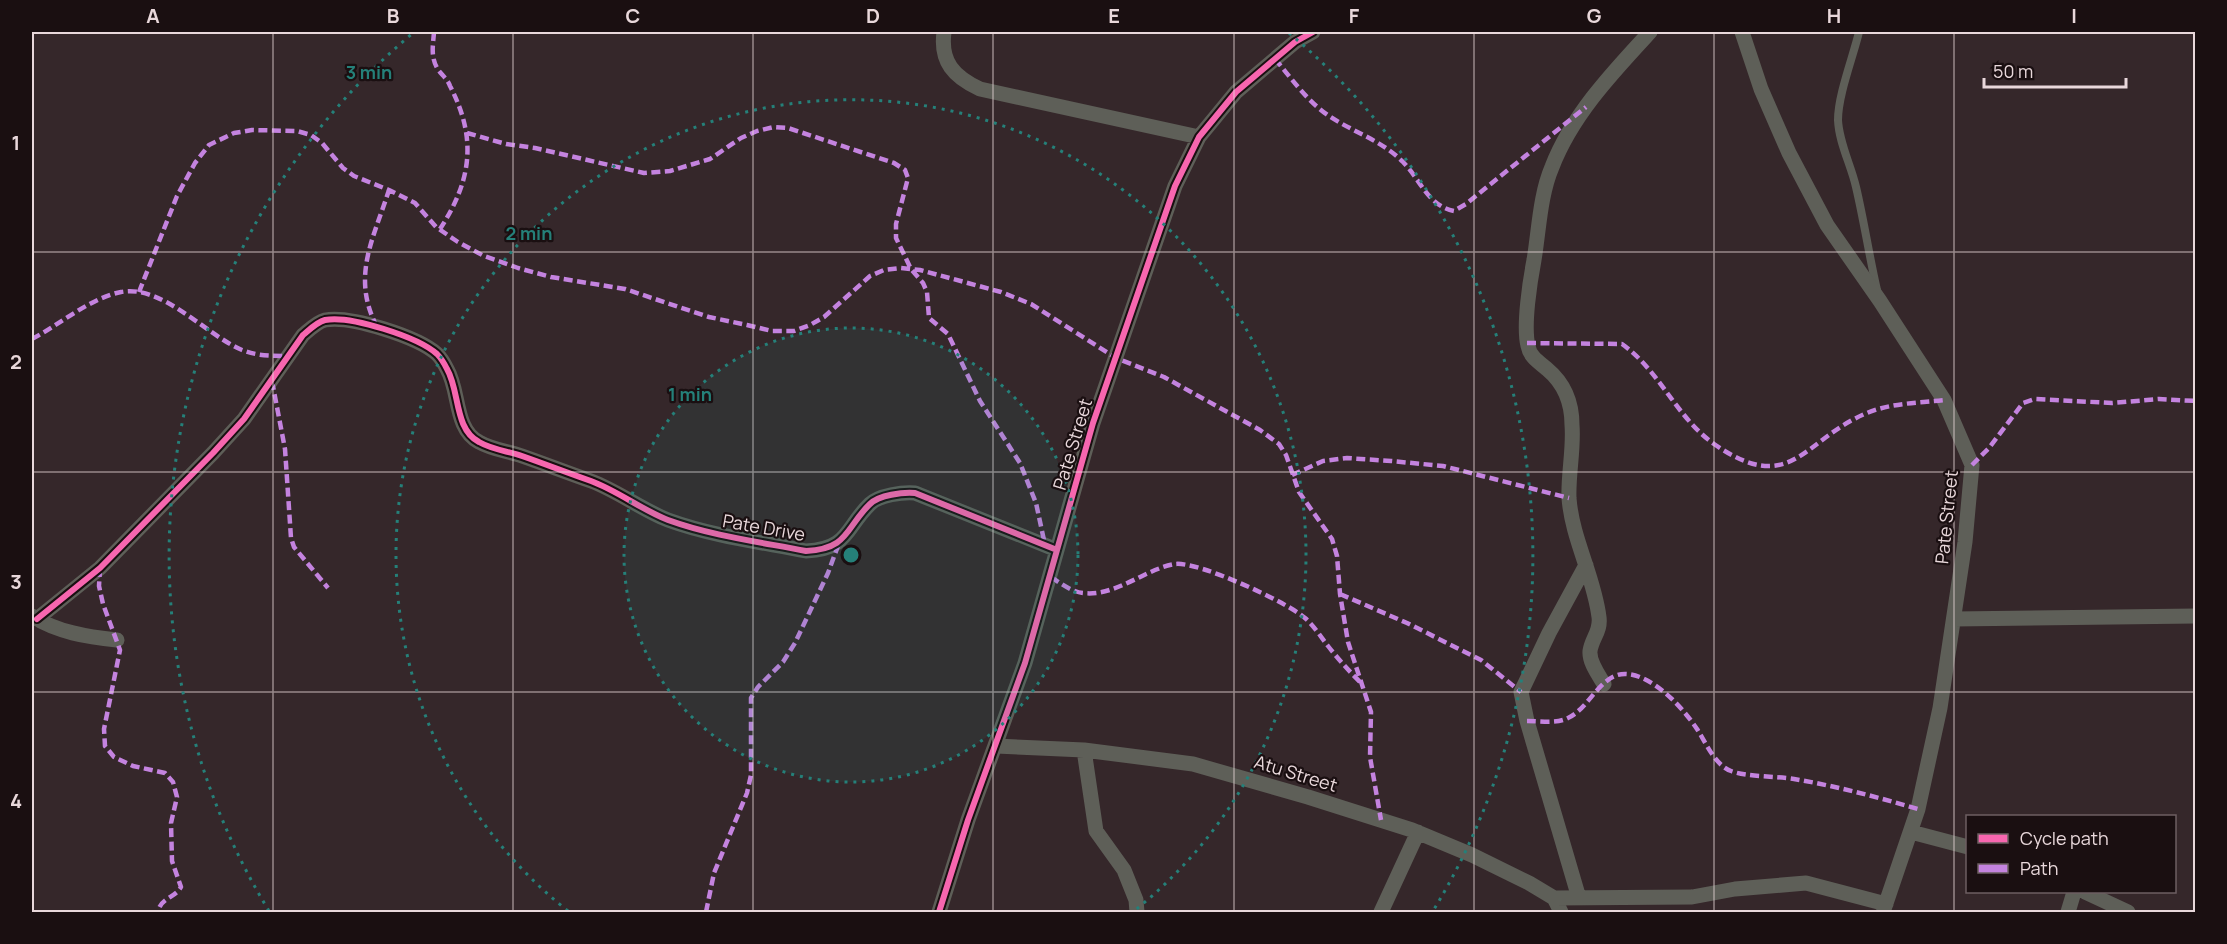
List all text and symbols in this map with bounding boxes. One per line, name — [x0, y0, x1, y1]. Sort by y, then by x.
text: A — [146, 2, 160, 29]
text: B — [387, 2, 400, 29]
text: C — [626, 2, 640, 29]
text: D — [866, 2, 880, 29]
text: E — [1108, 2, 1120, 29]
text: F — [1349, 2, 1360, 29]
text: G — [1587, 2, 1602, 29]
text: H — [1827, 2, 1841, 29]
text: I — [2071, 2, 2077, 29]
scale bar — [1984, 51, 2126, 89]
text: 50 m — [1993, 59, 2033, 83]
text: 3 min — [346, 60, 392, 84]
text: 1 — [12, 129, 20, 156]
text: 2 min — [506, 221, 552, 245]
text: 2 — [10, 348, 22, 375]
text: 1 min — [668, 382, 712, 406]
street label: Pate Street — [1047, 395, 1097, 493]
street label: Pate Street — [1929, 469, 1963, 565]
street label: Pate Drive — [721, 508, 807, 546]
centre of rings — [841, 545, 861, 565]
text: 3 — [10, 568, 22, 595]
street label: Atu Street — [1252, 749, 1340, 797]
text: 4 — [10, 787, 22, 814]
legend — [1966, 815, 2176, 893]
text: Cycle path — [2020, 826, 2109, 850]
text: Path — [2020, 856, 2058, 880]

